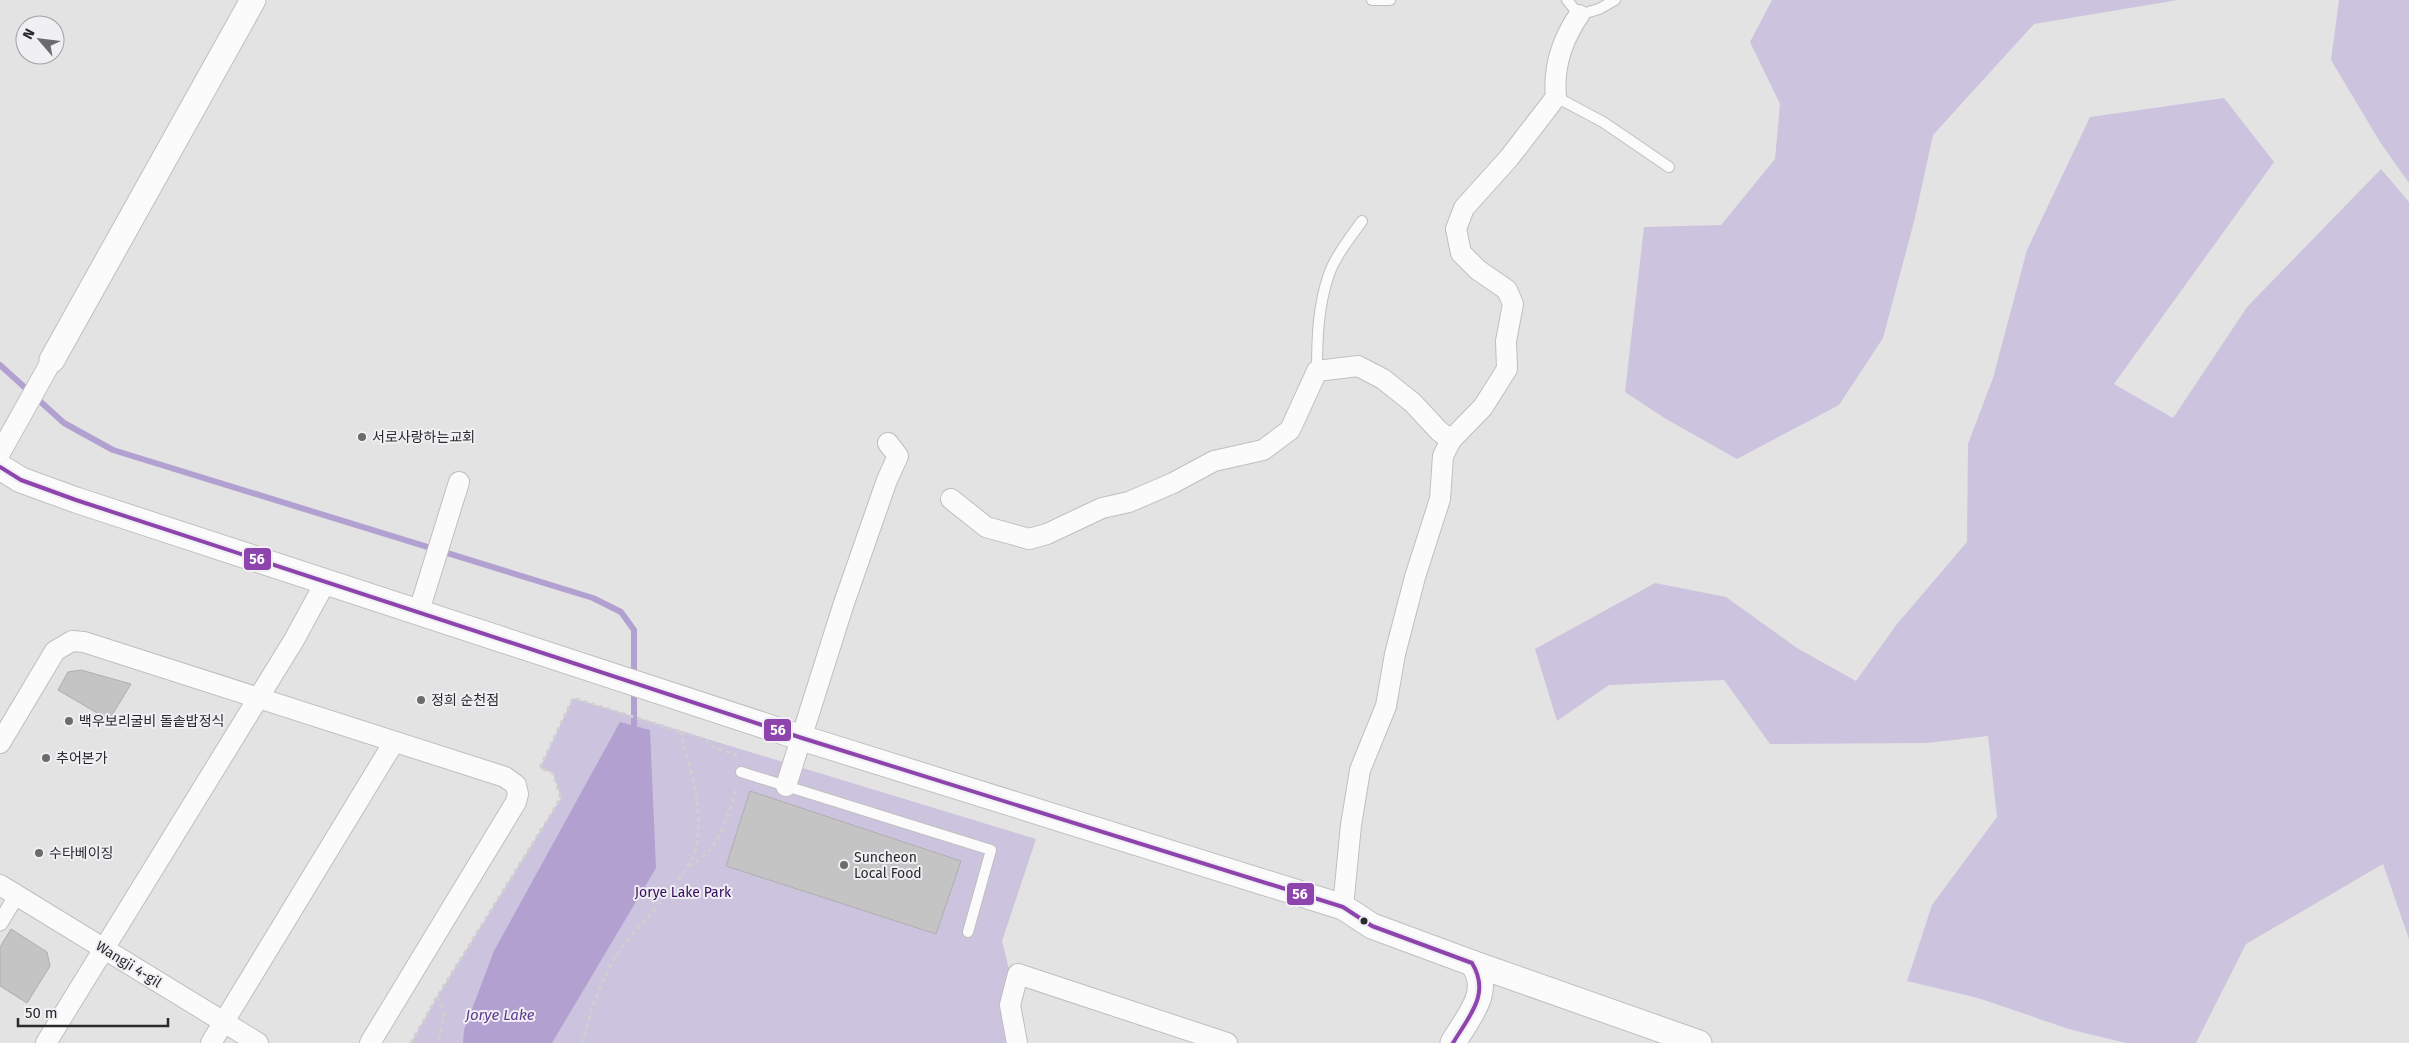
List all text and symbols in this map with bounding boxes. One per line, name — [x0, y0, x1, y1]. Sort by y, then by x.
north arrow — [15, 15, 65, 65]
text: N — [19, 26, 39, 42]
place label: 서로사랑하는교회 — [372, 429, 475, 446]
marker: 서로사랑하는교회 — [356, 431, 368, 443]
line badge: 56 — [243, 547, 272, 571]
text: 56 — [249, 551, 265, 568]
place label: 정희 순천점 — [431, 692, 499, 709]
marker: 정희 순천점 — [415, 694, 427, 706]
place label: 백우보리굴비 돌솥밥정식 — [79, 713, 224, 730]
marker: 백우보리굴비 돌솥밥정식 — [63, 715, 75, 727]
line badge: 56 — [763, 718, 792, 742]
text: 56 — [770, 722, 786, 739]
place label: 추어본가 — [56, 750, 108, 767]
marker: 추어본가 — [40, 752, 52, 764]
place label: 수타베이징 — [49, 845, 113, 862]
marker: 수타베이징 — [33, 847, 45, 859]
place label: Suncheon Local Food — [854, 849, 922, 882]
marker: Suncheon Local Food — [838, 859, 850, 871]
line badge: 56 — [1286, 882, 1315, 906]
park label: Jorye Lake Park — [635, 884, 732, 901]
text: 56 — [1292, 886, 1308, 903]
unlabelled marker — [1359, 916, 1369, 926]
street label: Wangji 4-gil — [93, 938, 165, 991]
scale bar — [18, 996, 168, 1028]
text: 50 m — [25, 1004, 58, 1022]
water label: Jorye Lake — [464, 1006, 535, 1024]

